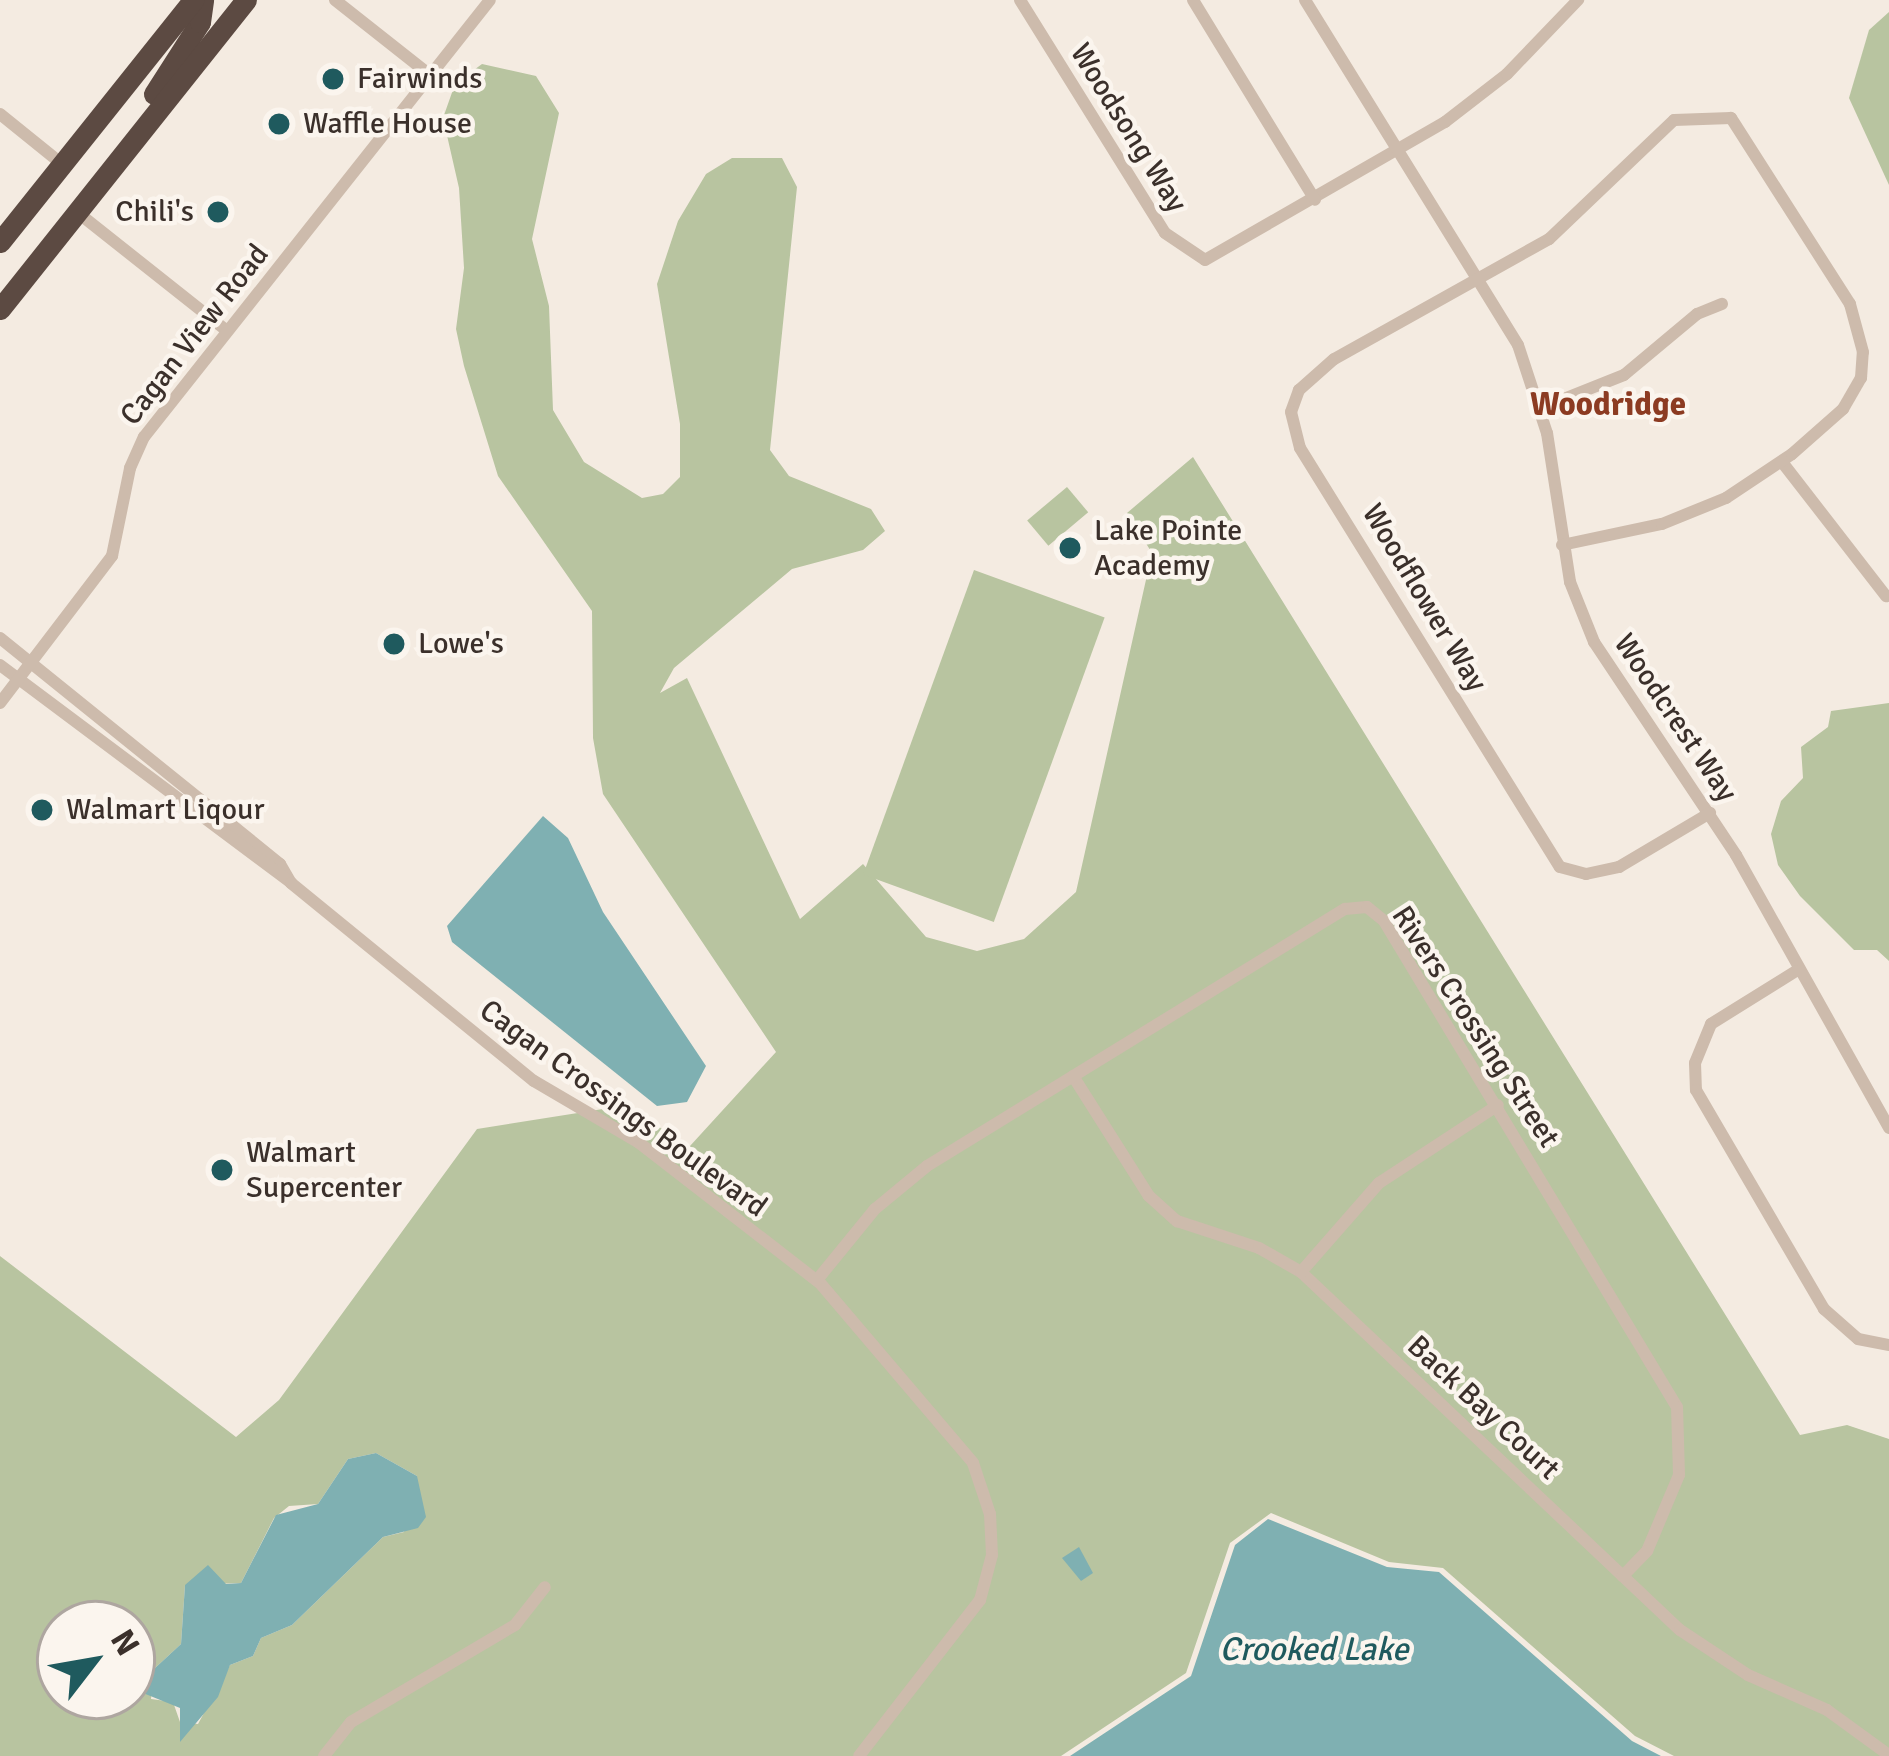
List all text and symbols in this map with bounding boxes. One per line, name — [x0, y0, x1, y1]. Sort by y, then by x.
street label: Woodsong Way — [1062, 37, 1194, 219]
place label: Fairwinds — [357, 61, 482, 97]
marker: Fairwinds — [320, 66, 346, 92]
place label: Waffle House — [303, 106, 472, 142]
marker: Waffle House — [266, 111, 292, 137]
place label: Chili's — [115, 194, 194, 230]
marker: Chili's — [205, 199, 231, 225]
street label: Cagan View Road — [113, 237, 277, 433]
district label: Woodridge — [1530, 385, 1686, 425]
street label: Woodflower Way — [1354, 498, 1494, 698]
place label: Lake Pointe Academy — [1094, 513, 1242, 584]
marker: Lake Pointe Academy — [1057, 535, 1083, 561]
place label: Lowe's — [418, 626, 504, 662]
street label: Woodcrest Way — [1606, 627, 1744, 809]
marker: Lowe's — [381, 631, 407, 657]
place label: Walmart Liqour — [66, 792, 264, 828]
marker: Walmart Liqour — [29, 797, 55, 823]
street label: Rivers Crossing Street — [1384, 900, 1566, 1154]
street label: Cagan Crossings Boulevard — [472, 993, 774, 1225]
place label: Walmart Supercenter — [246, 1135, 402, 1206]
marker: Walmart Supercenter — [209, 1157, 235, 1183]
street label: Back Bay Court — [1400, 1328, 1566, 1488]
north arrow — [36, 1600, 156, 1720]
text: N — [101, 1622, 148, 1663]
water label: Crooked Lake — [1219, 1630, 1409, 1670]

